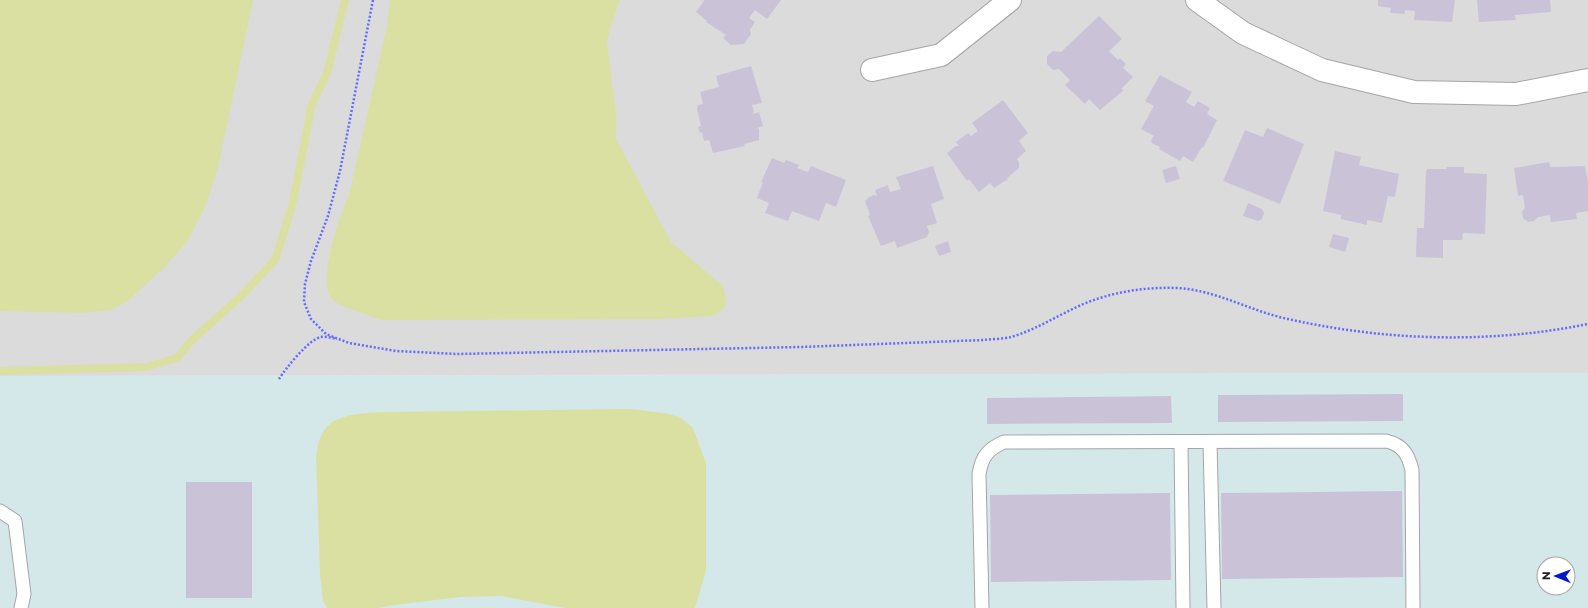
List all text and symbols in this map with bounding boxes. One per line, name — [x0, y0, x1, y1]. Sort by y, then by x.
north arrow — [1536, 556, 1576, 596]
text: N — [1539, 571, 1553, 580]

